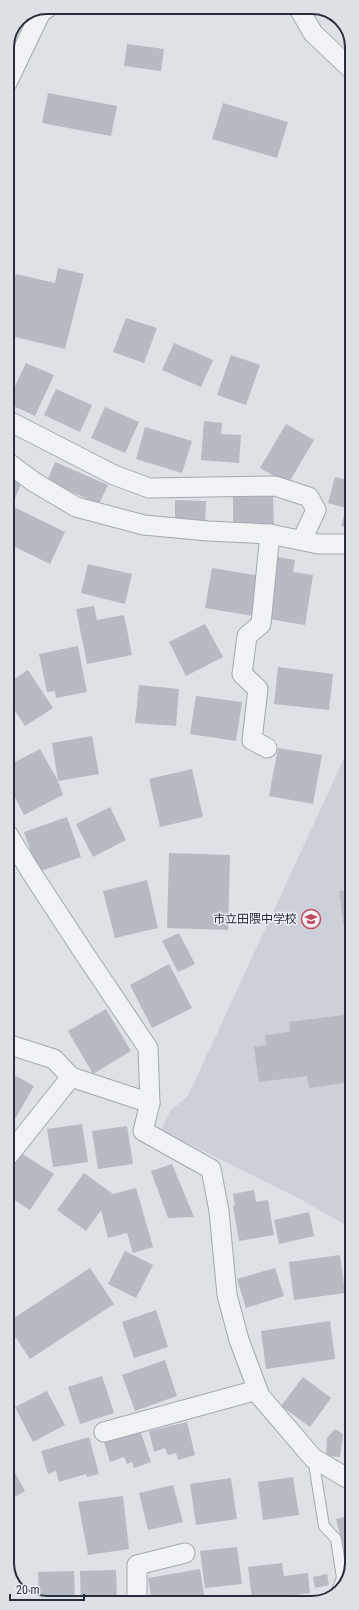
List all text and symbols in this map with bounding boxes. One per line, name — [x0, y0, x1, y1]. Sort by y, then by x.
school or university icon: 市立田隈中学校 — [300, 908, 322, 930]
place label: 市立田隈中学校 — [213, 912, 297, 926]
scale bar — [10, 1576, 84, 1602]
text: 20 m — [16, 1583, 40, 1597]

